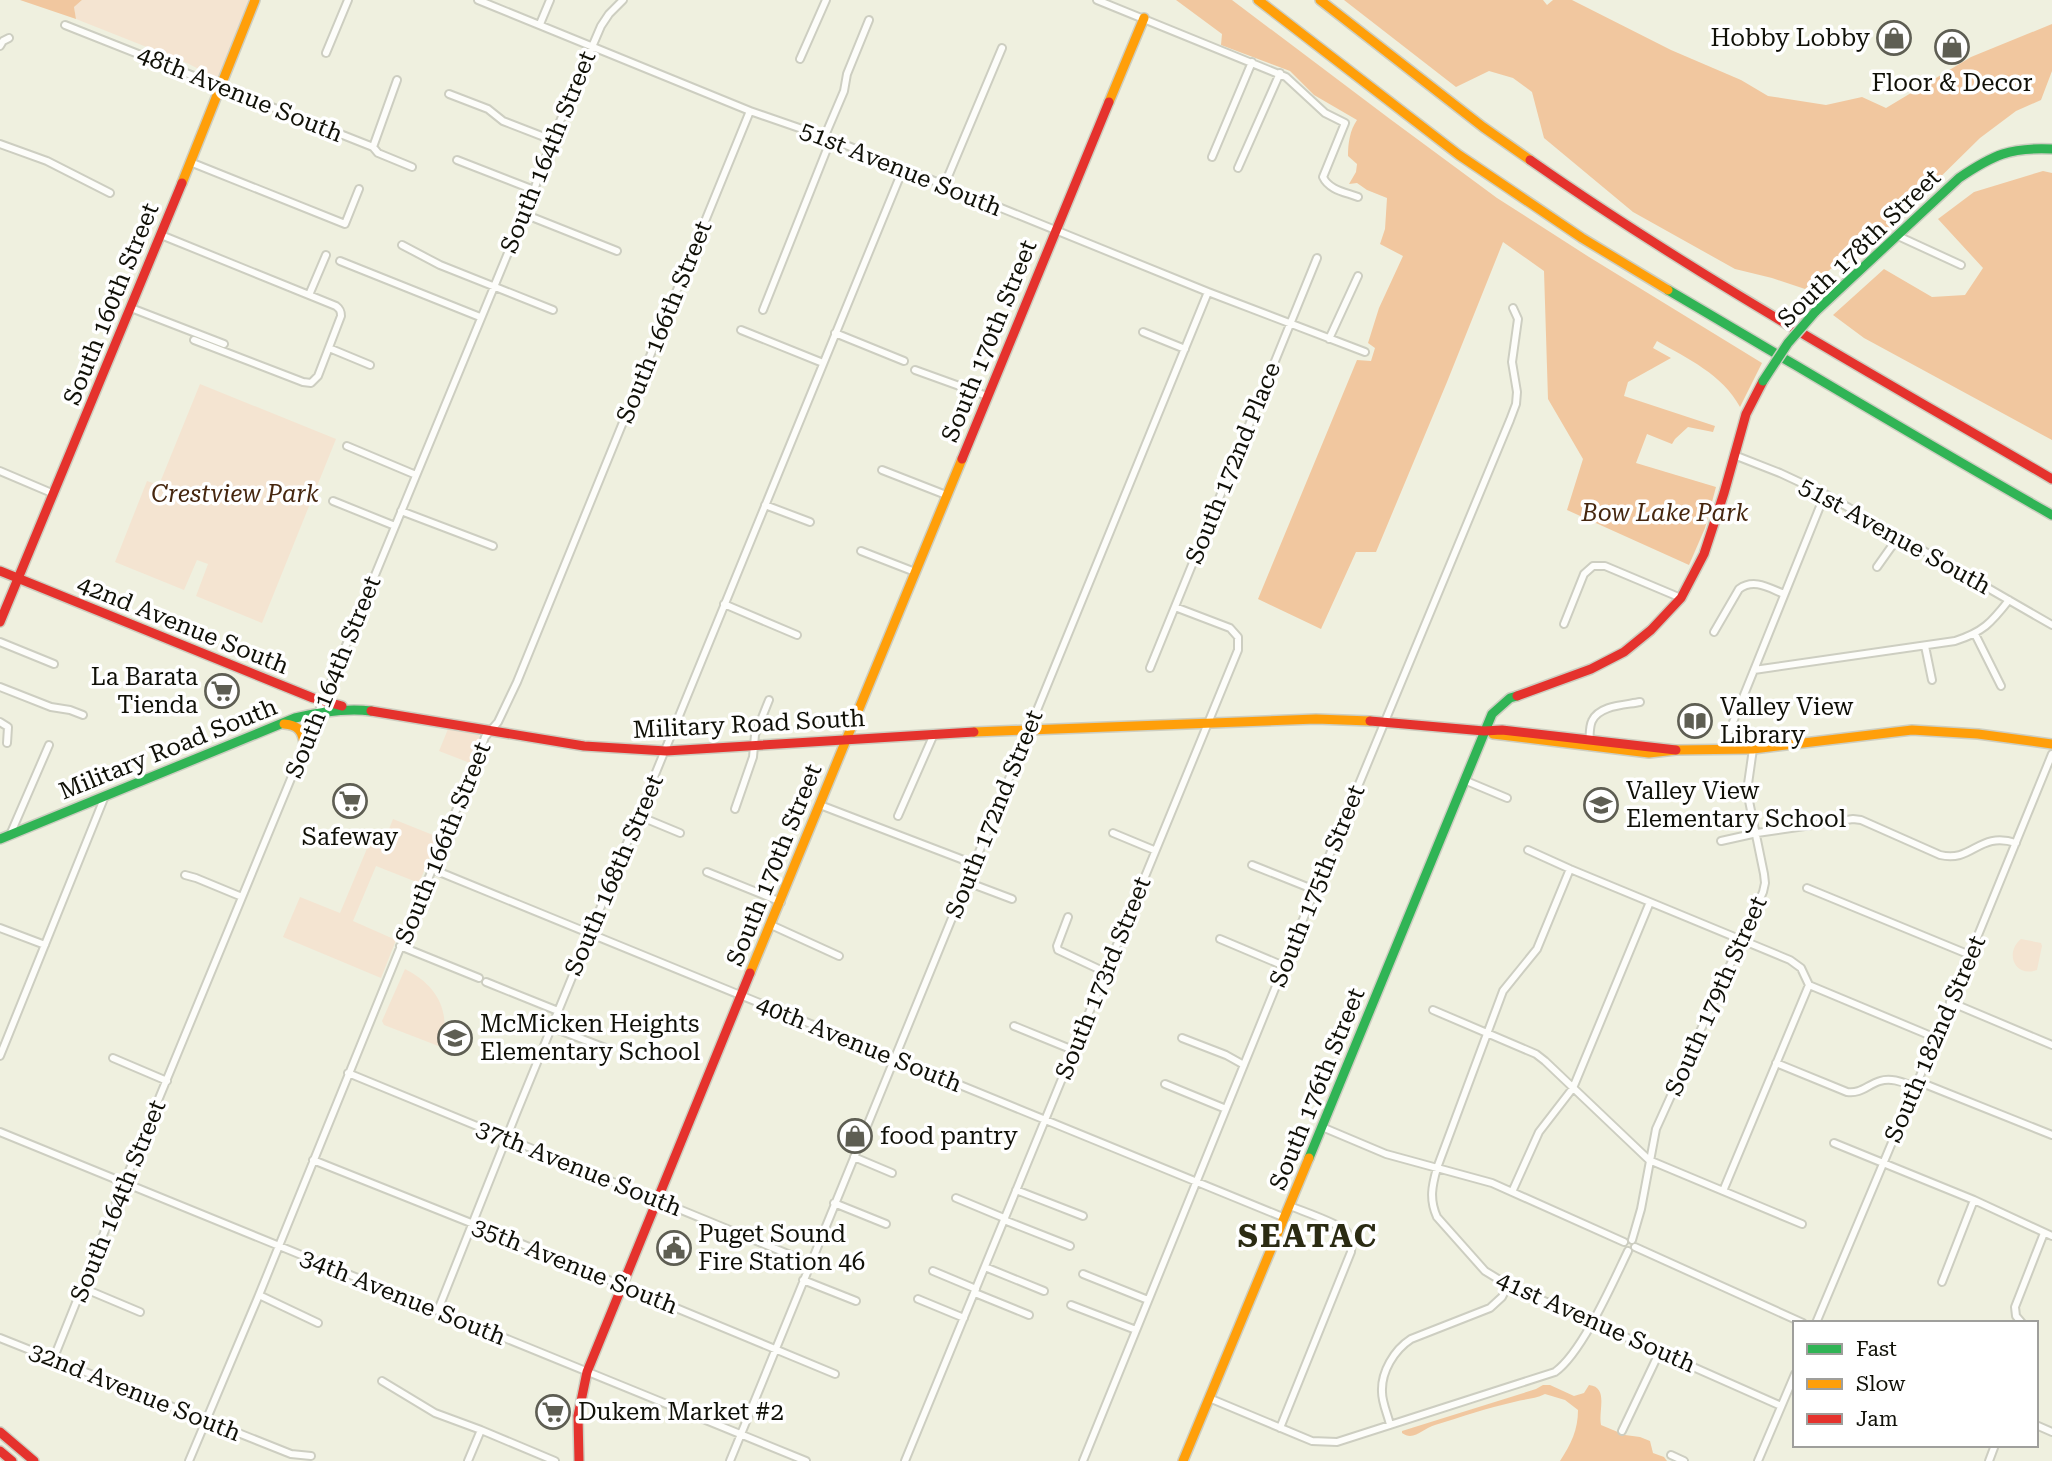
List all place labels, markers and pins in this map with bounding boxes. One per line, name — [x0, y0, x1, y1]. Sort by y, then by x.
shop icon: Hobby Lobby — [1875, 19, 1913, 57]
place label: Hobby Lobby — [1710, 24, 1871, 52]
shop icon: Floor & Decor — [1933, 28, 1971, 66]
place label: Floor & Decor — [1871, 69, 2033, 97]
place label: La Barata Tienda — [91, 663, 198, 719]
supermarket icon: La Barata Tienda — [203, 672, 241, 710]
place label: Valley View Library — [1720, 693, 1854, 749]
library icon: Valley View Library — [1676, 702, 1714, 740]
place label: Valley View Elementary School — [1626, 777, 1846, 833]
supermarket icon: Safeway — [331, 782, 369, 820]
school or university icon: Valley View Elementary School — [1582, 786, 1620, 824]
place label: Safeway — [302, 823, 399, 851]
place label: McMicken Heights Elementary School — [480, 1010, 700, 1066]
school or university icon: McMicken Heights Elementary School — [436, 1019, 474, 1057]
shop icon: food pantry — [836, 1117, 874, 1155]
place label: food pantry — [880, 1122, 1018, 1150]
place label: Puget Sound Fire Station 46 — [698, 1220, 865, 1276]
public building icon: Puget Sound Fire Station 46 — [655, 1229, 693, 1267]
supermarket icon: Dukem Market #2 — [534, 1393, 572, 1431]
place label: Dukem Market #2 — [578, 1398, 784, 1426]

